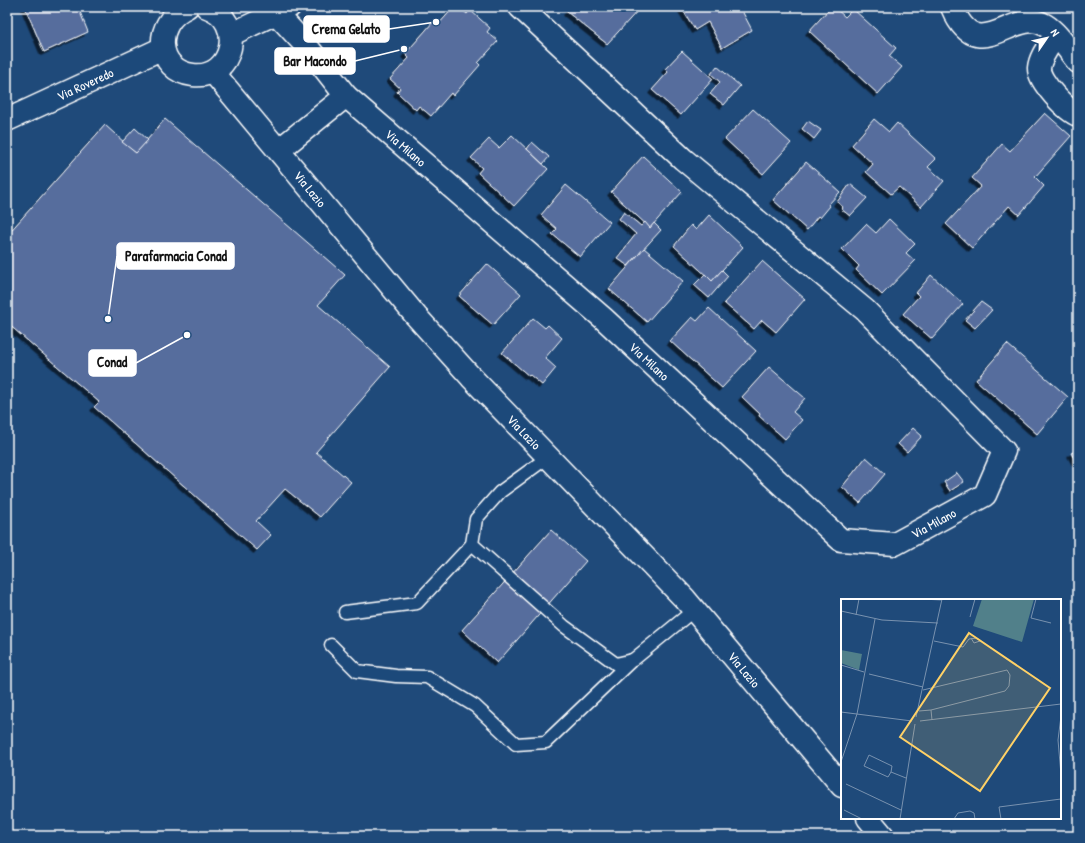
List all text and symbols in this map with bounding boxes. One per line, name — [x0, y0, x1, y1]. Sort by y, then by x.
callout: Crema Gelato — [304, 16, 389, 42]
north arrow — [1027, 18, 1067, 58]
text: Crema Gelato — [312, 19, 381, 38]
text: N — [1048, 26, 1063, 39]
callout: Bar Macondo — [275, 48, 355, 74]
text: Bar Macondo — [283, 51, 347, 70]
street label: Via Roveredo — [54, 63, 116, 105]
street label: Via Milano — [381, 125, 430, 170]
street label: Via Lazio — [290, 167, 331, 211]
callout: Parafarmacia Conad — [117, 243, 234, 269]
text: Parafarmacia Conad — [125, 246, 227, 265]
street label: Via Milano — [625, 338, 673, 384]
callout: Conad — [89, 350, 136, 376]
text: Conad — [97, 352, 128, 371]
street label: Via Lazio — [503, 411, 545, 453]
street label: Via Milano — [908, 504, 959, 543]
inset map — [841, 599, 1061, 819]
street label: Via Lazio — [724, 648, 765, 691]

